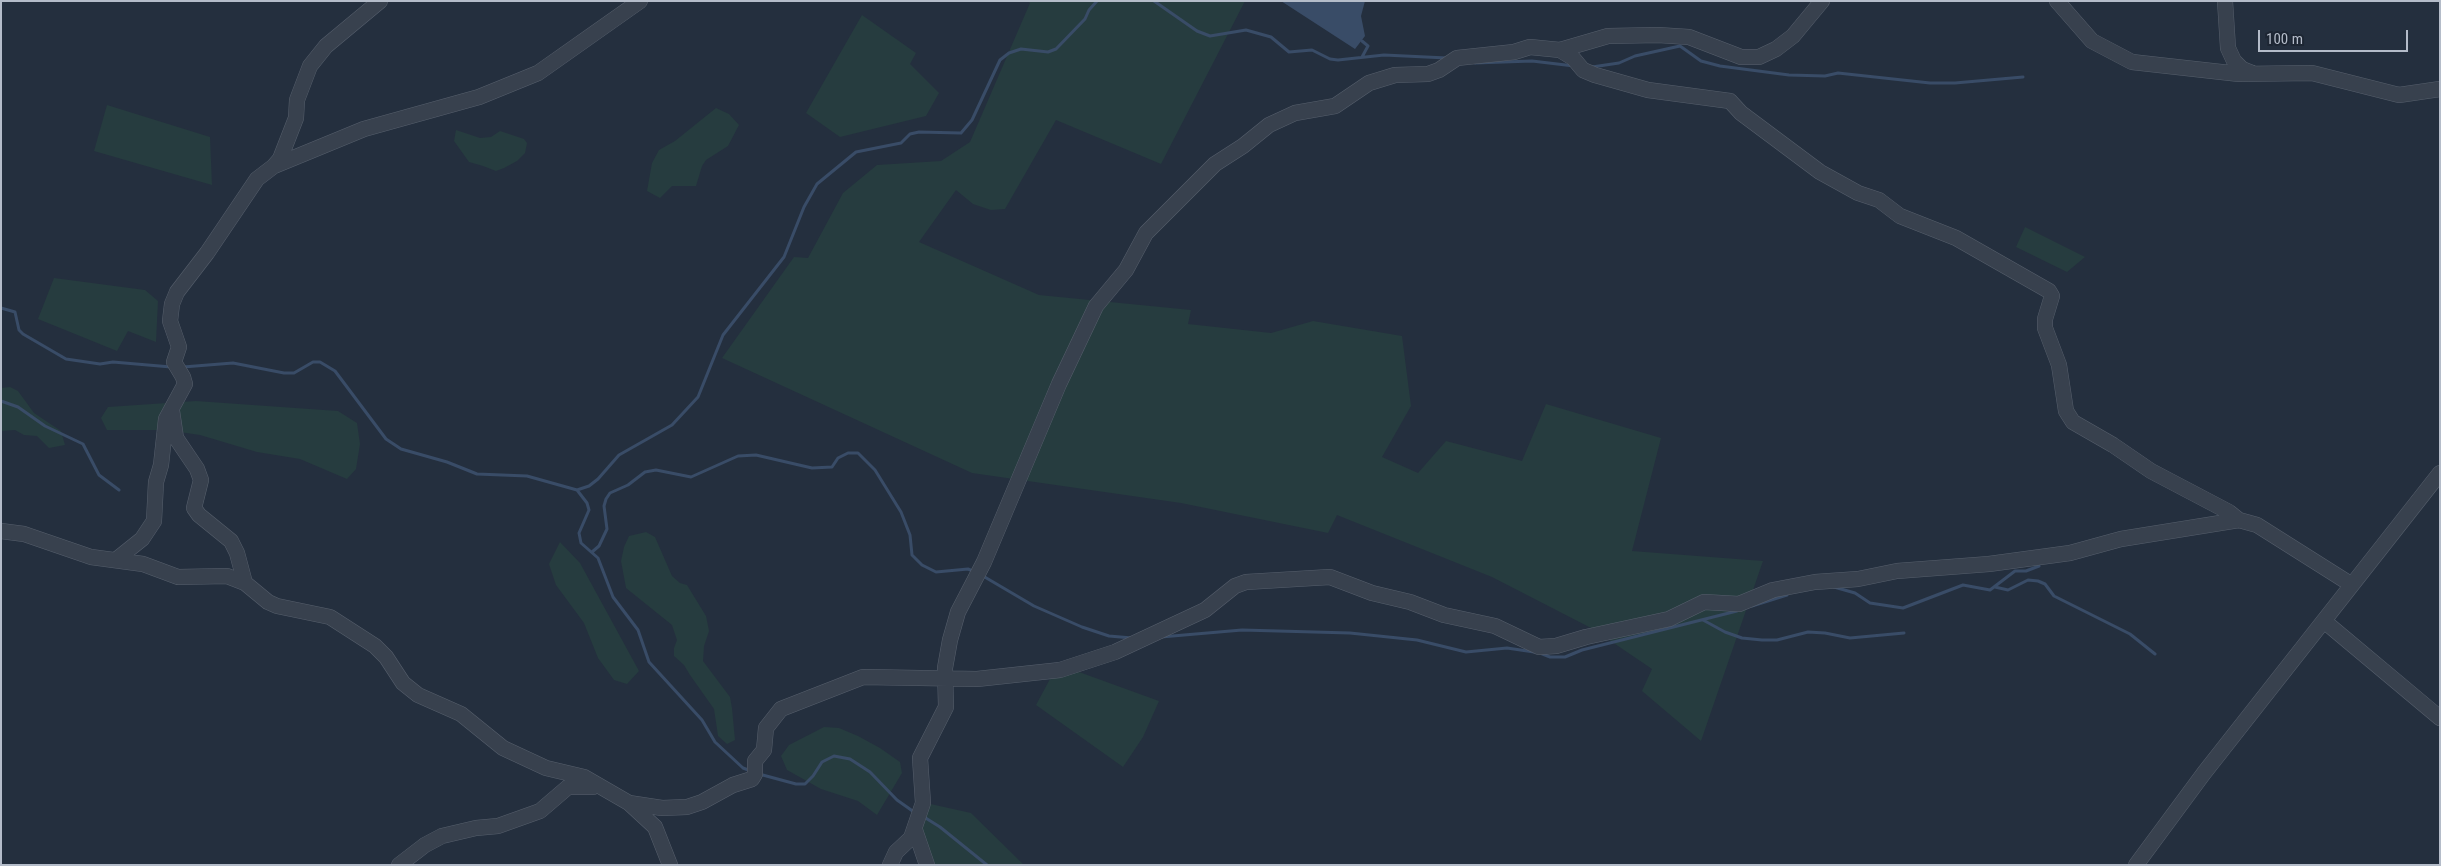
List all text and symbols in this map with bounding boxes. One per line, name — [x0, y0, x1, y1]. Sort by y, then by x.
scale bar — [2261, 20, 2411, 52]
text: 100 m — [2266, 30, 2303, 48]

